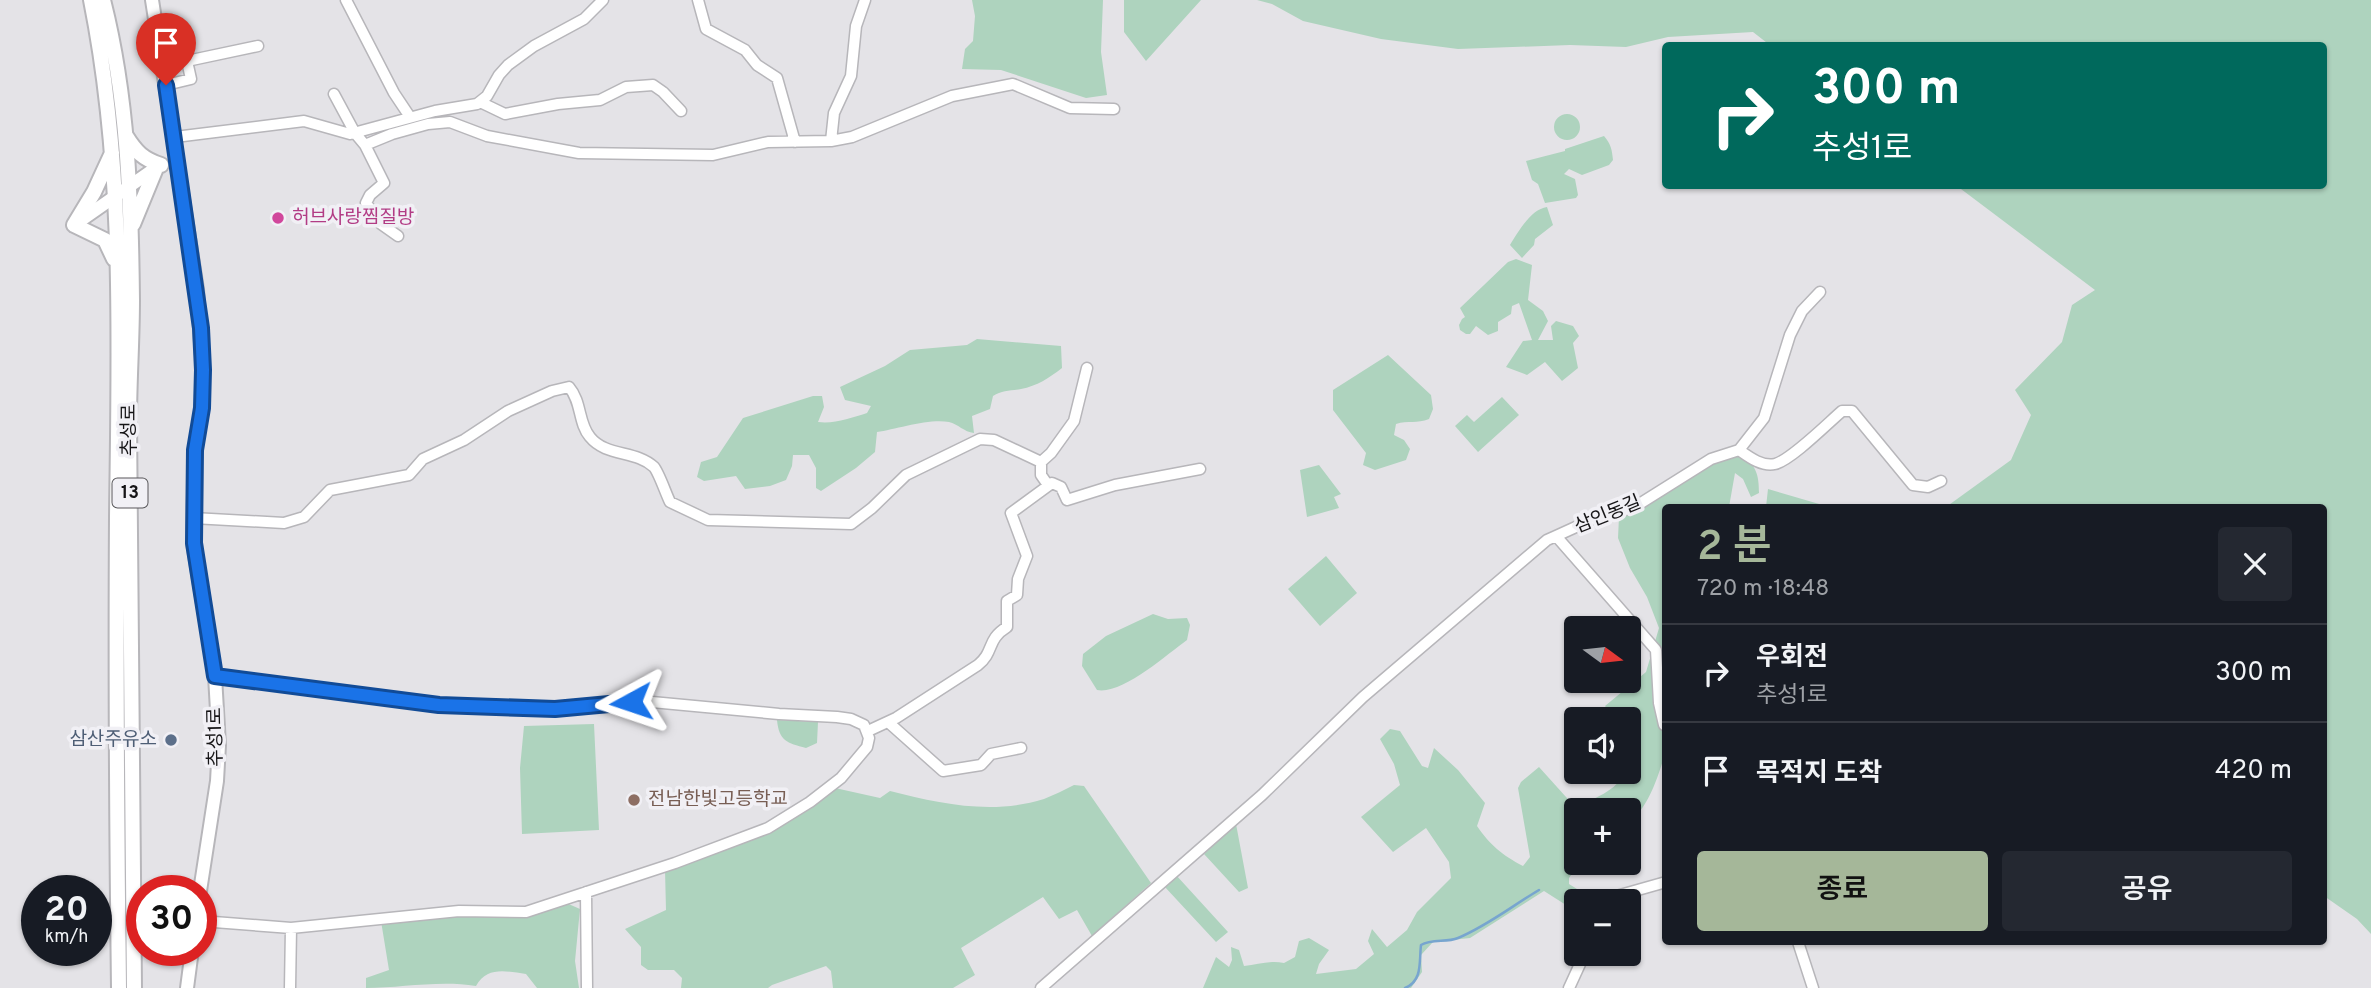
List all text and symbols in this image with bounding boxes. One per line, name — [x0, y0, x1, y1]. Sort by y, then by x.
pin — [136, 13, 196, 85]
icon: arrive — [147, 24, 185, 62]
text: 300 m — [1812, 60, 1960, 122]
icon: right — [1697, 70, 1788, 161]
text: 추성1로 — [1812, 130, 1912, 170]
place label: 허브사랑찜질방 — [292, 206, 414, 230]
marker: 허브사랑찜질방 — [270, 210, 286, 226]
street label: 추성로 — [118, 404, 142, 456]
road number: 13 — [113, 478, 148, 508]
street label: 삼인동길 — [1571, 491, 1645, 539]
text: 2 분 — [1697, 522, 1772, 575]
button: close — [2218, 527, 2292, 601]
text: 720 m · 18:48 — [1697, 575, 1829, 604]
north arrow — [1564, 616, 1642, 693]
map controls — [1564, 616, 1641, 966]
text: 우회전 — [1756, 642, 1828, 675]
icon: right — [1697, 654, 1735, 692]
text: 300 m — [2215, 657, 2292, 690]
position arrow — [594, 665, 668, 739]
text: 추성1로 — [1756, 682, 1828, 711]
street label: 추성1로 — [203, 707, 229, 767]
button: sound — [1564, 707, 1641, 784]
place label: 삼산주유소 — [70, 728, 157, 752]
marker: 삼산주유소 — [163, 732, 179, 748]
icon: arrive — [1697, 752, 1735, 790]
text: 420 m — [2215, 755, 2292, 788]
text: 목적지 도착 — [1756, 758, 1882, 791]
place label: 전남한빛고등학교 — [648, 788, 788, 812]
marker: 전남한빛고등학교 — [626, 792, 642, 808]
button: + — [1564, 798, 1641, 875]
button: 종료 — [1697, 851, 1988, 931]
button: 공유 — [2002, 851, 2292, 931]
speed limit sign: 30 — [126, 875, 217, 966]
text: 20 — [44, 889, 89, 933]
button: − — [1564, 889, 1641, 966]
text: km/h — [45, 926, 88, 949]

